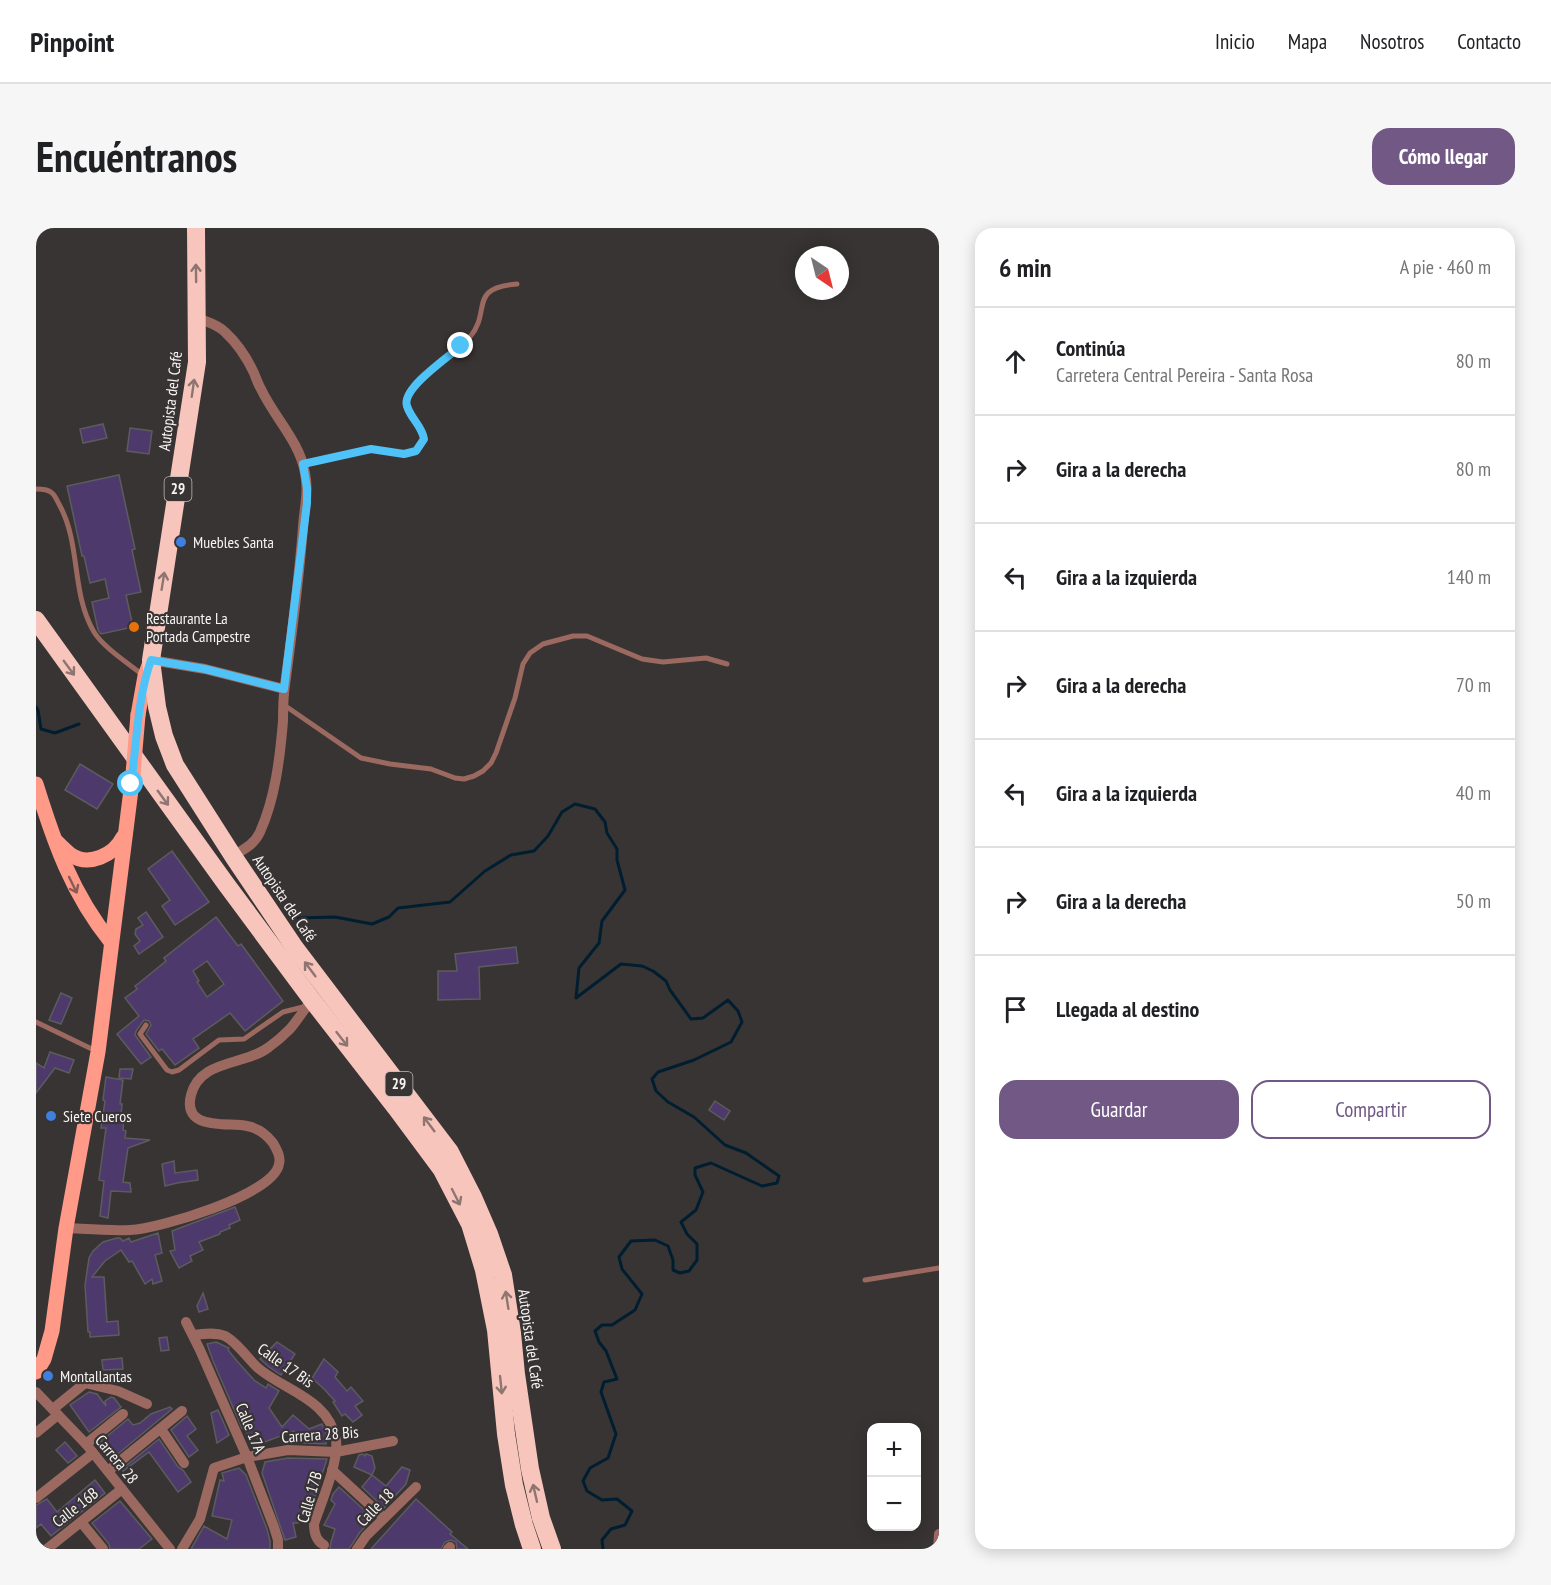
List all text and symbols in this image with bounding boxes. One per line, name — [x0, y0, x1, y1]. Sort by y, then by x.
text: Pinpoint — [30, 23, 114, 60]
text: Inicio — [1215, 28, 1255, 55]
text: Mapa — [1288, 28, 1327, 55]
text: Nosotros — [1360, 28, 1424, 55]
text: Contacto — [1457, 28, 1521, 55]
button: Cómo llegar — [1372, 128, 1515, 185]
text: Encuéntranos — [36, 129, 237, 184]
north arrow — [795, 246, 849, 300]
text: 6 min — [999, 251, 1052, 284]
text: A pie · 460 m — [1400, 254, 1491, 280]
one-way arrow — [190, 264, 202, 284]
route end — [447, 332, 473, 358]
text: Continúa — [1056, 334, 1125, 362]
icon: ahead — [999, 345, 1032, 378]
text: 80 m — [1456, 348, 1491, 374]
street label: Autopista del Café — [154, 350, 186, 452]
text: Carretera Central Pereira - Santa Rosa — [1056, 362, 1313, 388]
one-way arrow — [188, 379, 199, 399]
icon: right — [999, 453, 1032, 486]
text: Gira a la derecha — [1056, 455, 1186, 483]
text: 80 m — [1456, 456, 1491, 482]
road number: 29 — [164, 477, 192, 501]
place label: Muebles Santa — [193, 532, 274, 552]
marker: Muebles Santa — [174, 535, 188, 549]
icon: left — [999, 561, 1032, 594]
text: Gira a la izquierda — [1056, 563, 1197, 591]
text: 140 m — [1447, 564, 1491, 590]
one-way arrow — [158, 572, 169, 592]
place label: Restaurante La Portada Campestre — [146, 608, 250, 646]
marker: Restaurante La Portada Campestre — [127, 620, 141, 634]
one-way arrow — [63, 660, 76, 676]
icon: right — [999, 669, 1032, 702]
text: Gira a la derecha — [1056, 671, 1186, 699]
text: 70 m — [1456, 672, 1491, 698]
route start — [117, 770, 143, 796]
icon: left — [999, 777, 1032, 810]
text: Gira a la izquierda — [1056, 779, 1197, 807]
text: 40 m — [1456, 780, 1491, 806]
one-way arrow — [157, 789, 170, 805]
street label: Autopista del Café — [249, 851, 321, 945]
one-way arrow — [68, 876, 80, 894]
icon: right — [999, 885, 1032, 918]
text: Gira a la derecha — [1056, 887, 1186, 915]
text: 50 m — [1456, 888, 1491, 914]
one-way arrow — [304, 961, 317, 977]
icon: arrive — [999, 993, 1032, 1026]
text: Llegada al destino — [1056, 995, 1199, 1023]
one-way arrow — [336, 1031, 349, 1047]
road number: 29 — [386, 1072, 412, 1096]
button: Guardar — [999, 1080, 1239, 1139]
button: Compartir — [1251, 1080, 1491, 1139]
place label: Siete Cueros — [63, 1106, 132, 1126]
marker: Siete Cueros — [44, 1109, 58, 1123]
one-way arrow — [423, 1116, 435, 1132]
one-way arrow — [450, 1188, 462, 1206]
street label: Autopista del Café — [514, 1288, 548, 1390]
one-way arrow — [501, 1291, 512, 1311]
street label: Calle 17 Bis — [254, 1338, 318, 1392]
place label: Montallantas — [60, 1366, 132, 1386]
marker: Montallantas — [41, 1369, 55, 1383]
one-way arrow — [496, 1375, 507, 1394]
street label: Calle 17A — [232, 1400, 271, 1457]
street label: Carrera 28 Bis — [281, 1421, 359, 1447]
map controls — [867, 1423, 921, 1531]
button: + — [867, 1423, 921, 1477]
street label: Carrera 28 — [91, 1430, 143, 1488]
street label: Calle 17B — [292, 1469, 326, 1525]
button: − — [867, 1477, 921, 1531]
street label: Calle 16B — [48, 1483, 102, 1531]
street label: Calle 18 — [352, 1484, 398, 1530]
one-way arrow — [528, 1484, 540, 1503]

